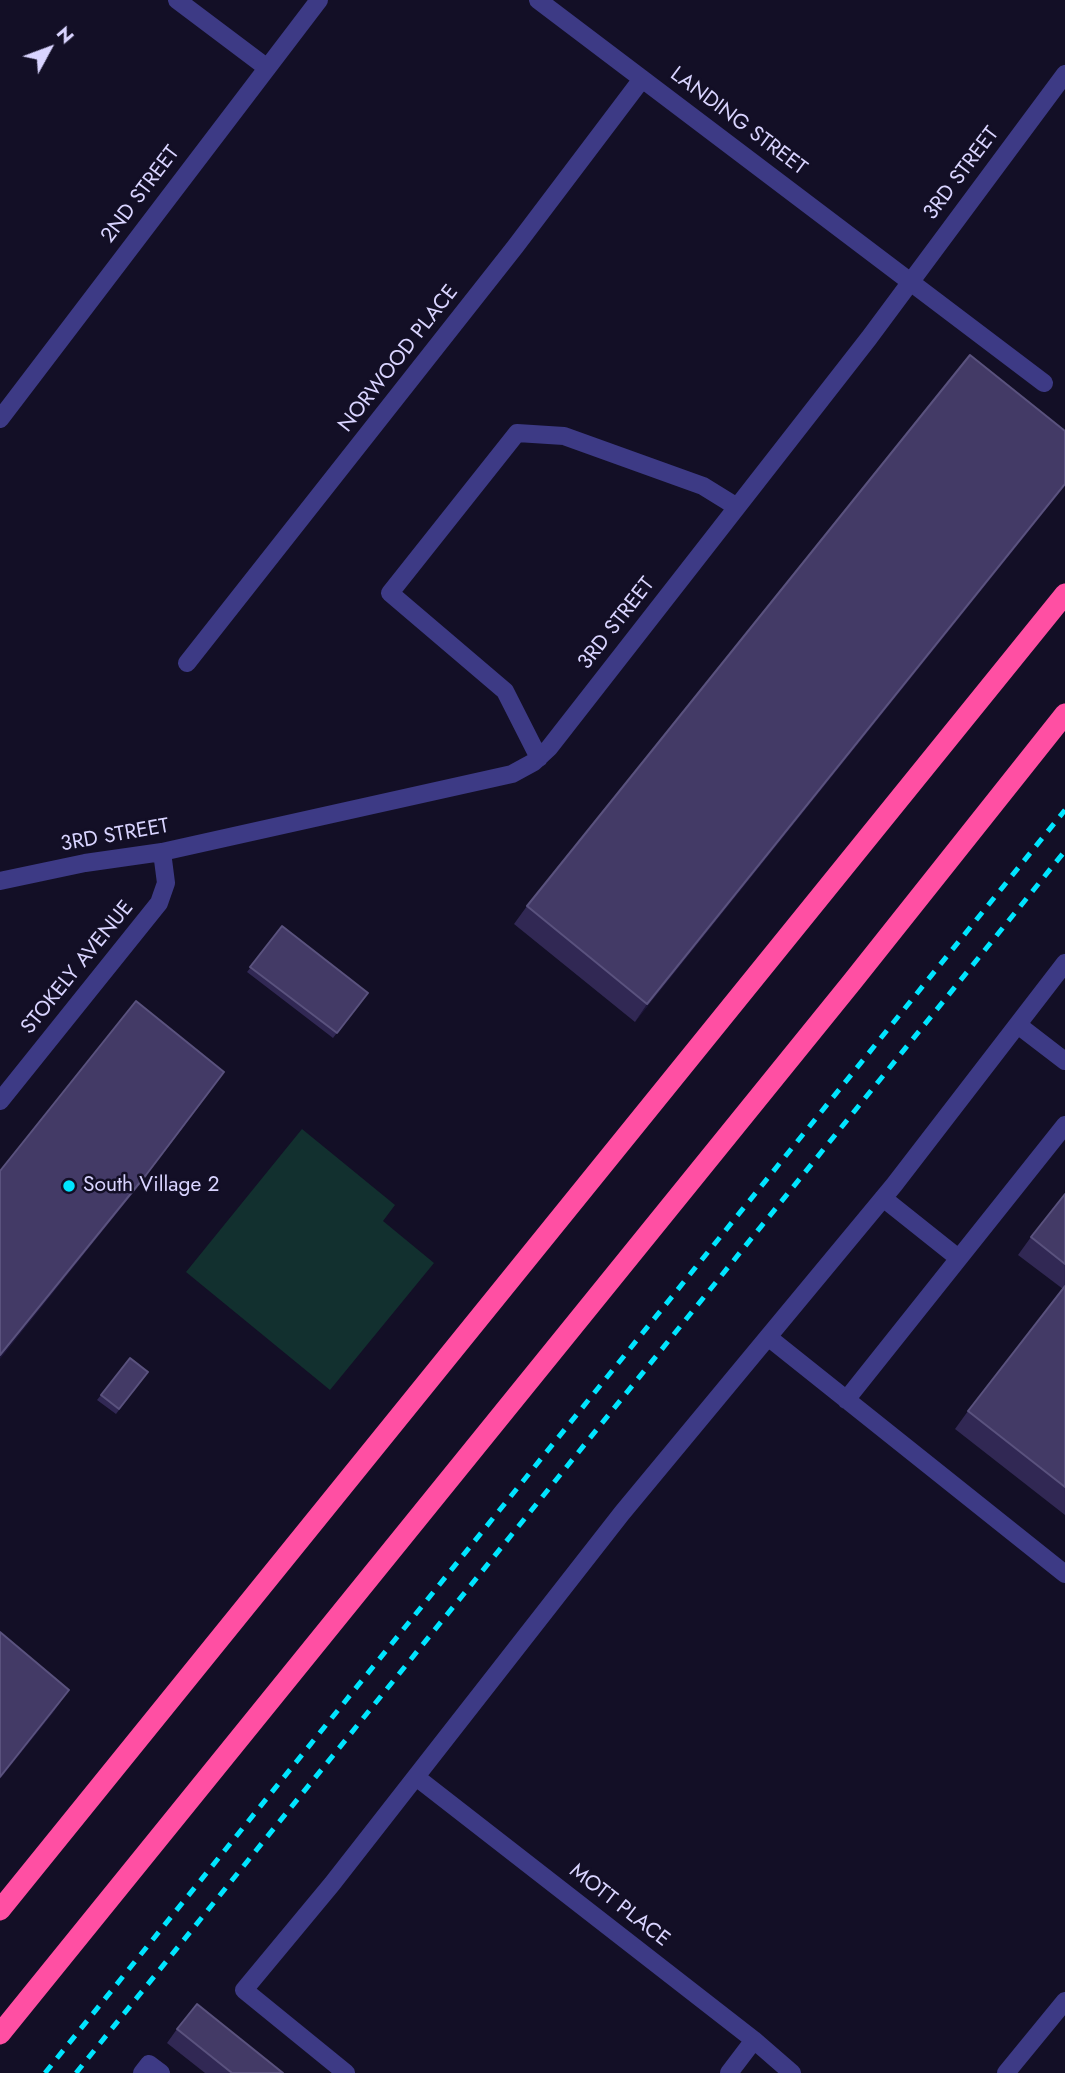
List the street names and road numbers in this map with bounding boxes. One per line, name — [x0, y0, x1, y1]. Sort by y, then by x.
street label: LANDING STREET — [665, 62, 811, 182]
street label: 3RD STREET — [919, 123, 1005, 225]
street label: 2ND STREET — [96, 142, 186, 248]
street label: NORWOOD PLACE — [334, 280, 464, 438]
street label: 3RD STREET — [573, 573, 661, 675]
street label: 3RD STREET — [59, 814, 171, 858]
street label: STOKELY AVENUE — [16, 896, 140, 1040]
street label: MOTT PLACE — [564, 1859, 674, 1953]

